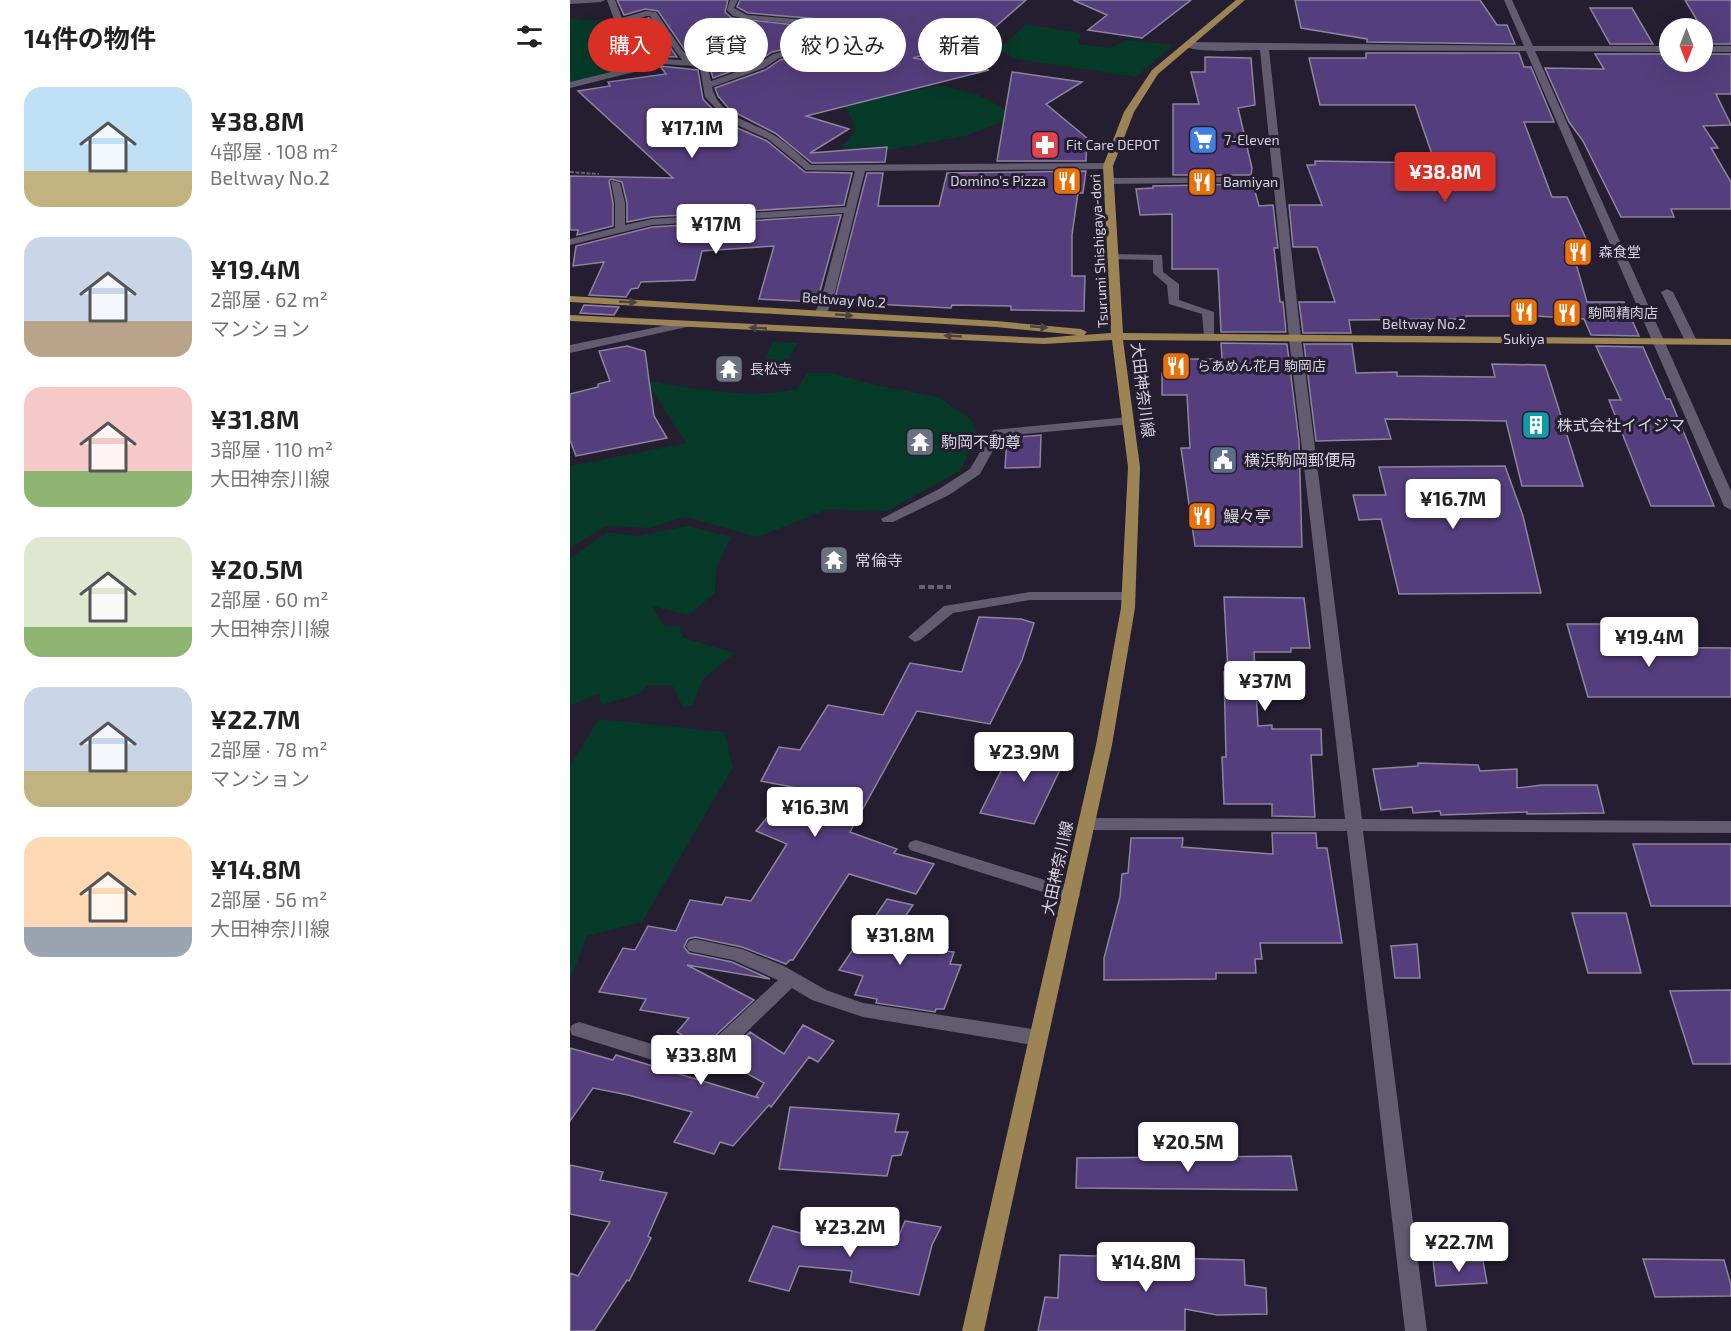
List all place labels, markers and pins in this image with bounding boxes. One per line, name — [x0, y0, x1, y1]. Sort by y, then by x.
pin: ¥17.1M — [643, 108, 741, 159]
supermarket icon: 7-Eleven — [1187, 124, 1219, 156]
pharmacy icon: Fit Care DEPOT — [1029, 129, 1061, 161]
place label: 7-Eleven — [1224, 131, 1280, 148]
place label: Fit Care DEPOT — [1066, 136, 1160, 153]
pin: ¥38.8M — [1396, 152, 1494, 203]
restaurant icon: Domino's Pizza — [1051, 165, 1083, 197]
restaurant icon: Bamiyan — [1186, 166, 1218, 198]
place label: Domino's Pizza — [950, 172, 1046, 189]
place label: Bamiyan — [1223, 173, 1278, 190]
pin: ¥17M — [680, 204, 752, 255]
restaurant icon: 森食堂 — [1562, 236, 1594, 268]
place label: 森食堂 — [1599, 243, 1641, 260]
restaurant icon: Sukiya — [1508, 296, 1540, 328]
restaurant icon: 駒岡精肉店 — [1551, 297, 1583, 329]
place label: 駒岡精肉店 — [1588, 304, 1658, 321]
place label: Sukiya — [1503, 330, 1545, 347]
restaurant icon: らあめん花月 駒岡店 — [1160, 350, 1192, 382]
temple icon: 長松寺 — [713, 353, 745, 385]
place label: らあめん花月 駒岡店 — [1197, 357, 1326, 374]
place label: 長松寺 — [750, 360, 792, 377]
building icon: 株式会社イイジマ — [1520, 409, 1552, 441]
place label: 株式会社イイジマ — [1557, 415, 1685, 434]
temple icon: 駒岡不動尊 — [904, 426, 936, 458]
place label: 駒岡不動尊 — [941, 432, 1021, 451]
public building icon: 横浜駒岡郵便局 — [1207, 444, 1239, 476]
place label: 横浜駒岡郵便局 — [1244, 450, 1356, 469]
pin: ¥16.7M — [1404, 479, 1502, 530]
restaurant icon: 鰻々亭 — [1186, 500, 1218, 532]
place label: 鰻々亭 — [1223, 506, 1271, 525]
temple icon: 常倫寺 — [818, 544, 850, 576]
place label: 常倫寺 — [855, 550, 903, 569]
pin: ¥19.4M — [1600, 617, 1698, 668]
pin: ¥37M — [1229, 661, 1301, 712]
pin: ¥23.9M — [975, 732, 1073, 783]
pin: ¥16.3M — [766, 787, 864, 838]
pin: ¥31.8M — [851, 915, 949, 966]
pin: ¥33.8M — [652, 1035, 750, 1086]
pin: ¥20.5M — [1139, 1122, 1237, 1173]
pin: ¥23.2M — [801, 1207, 899, 1258]
pin: ¥22.7M — [1410, 1222, 1508, 1273]
pin: ¥14.8M — [1097, 1242, 1195, 1293]

